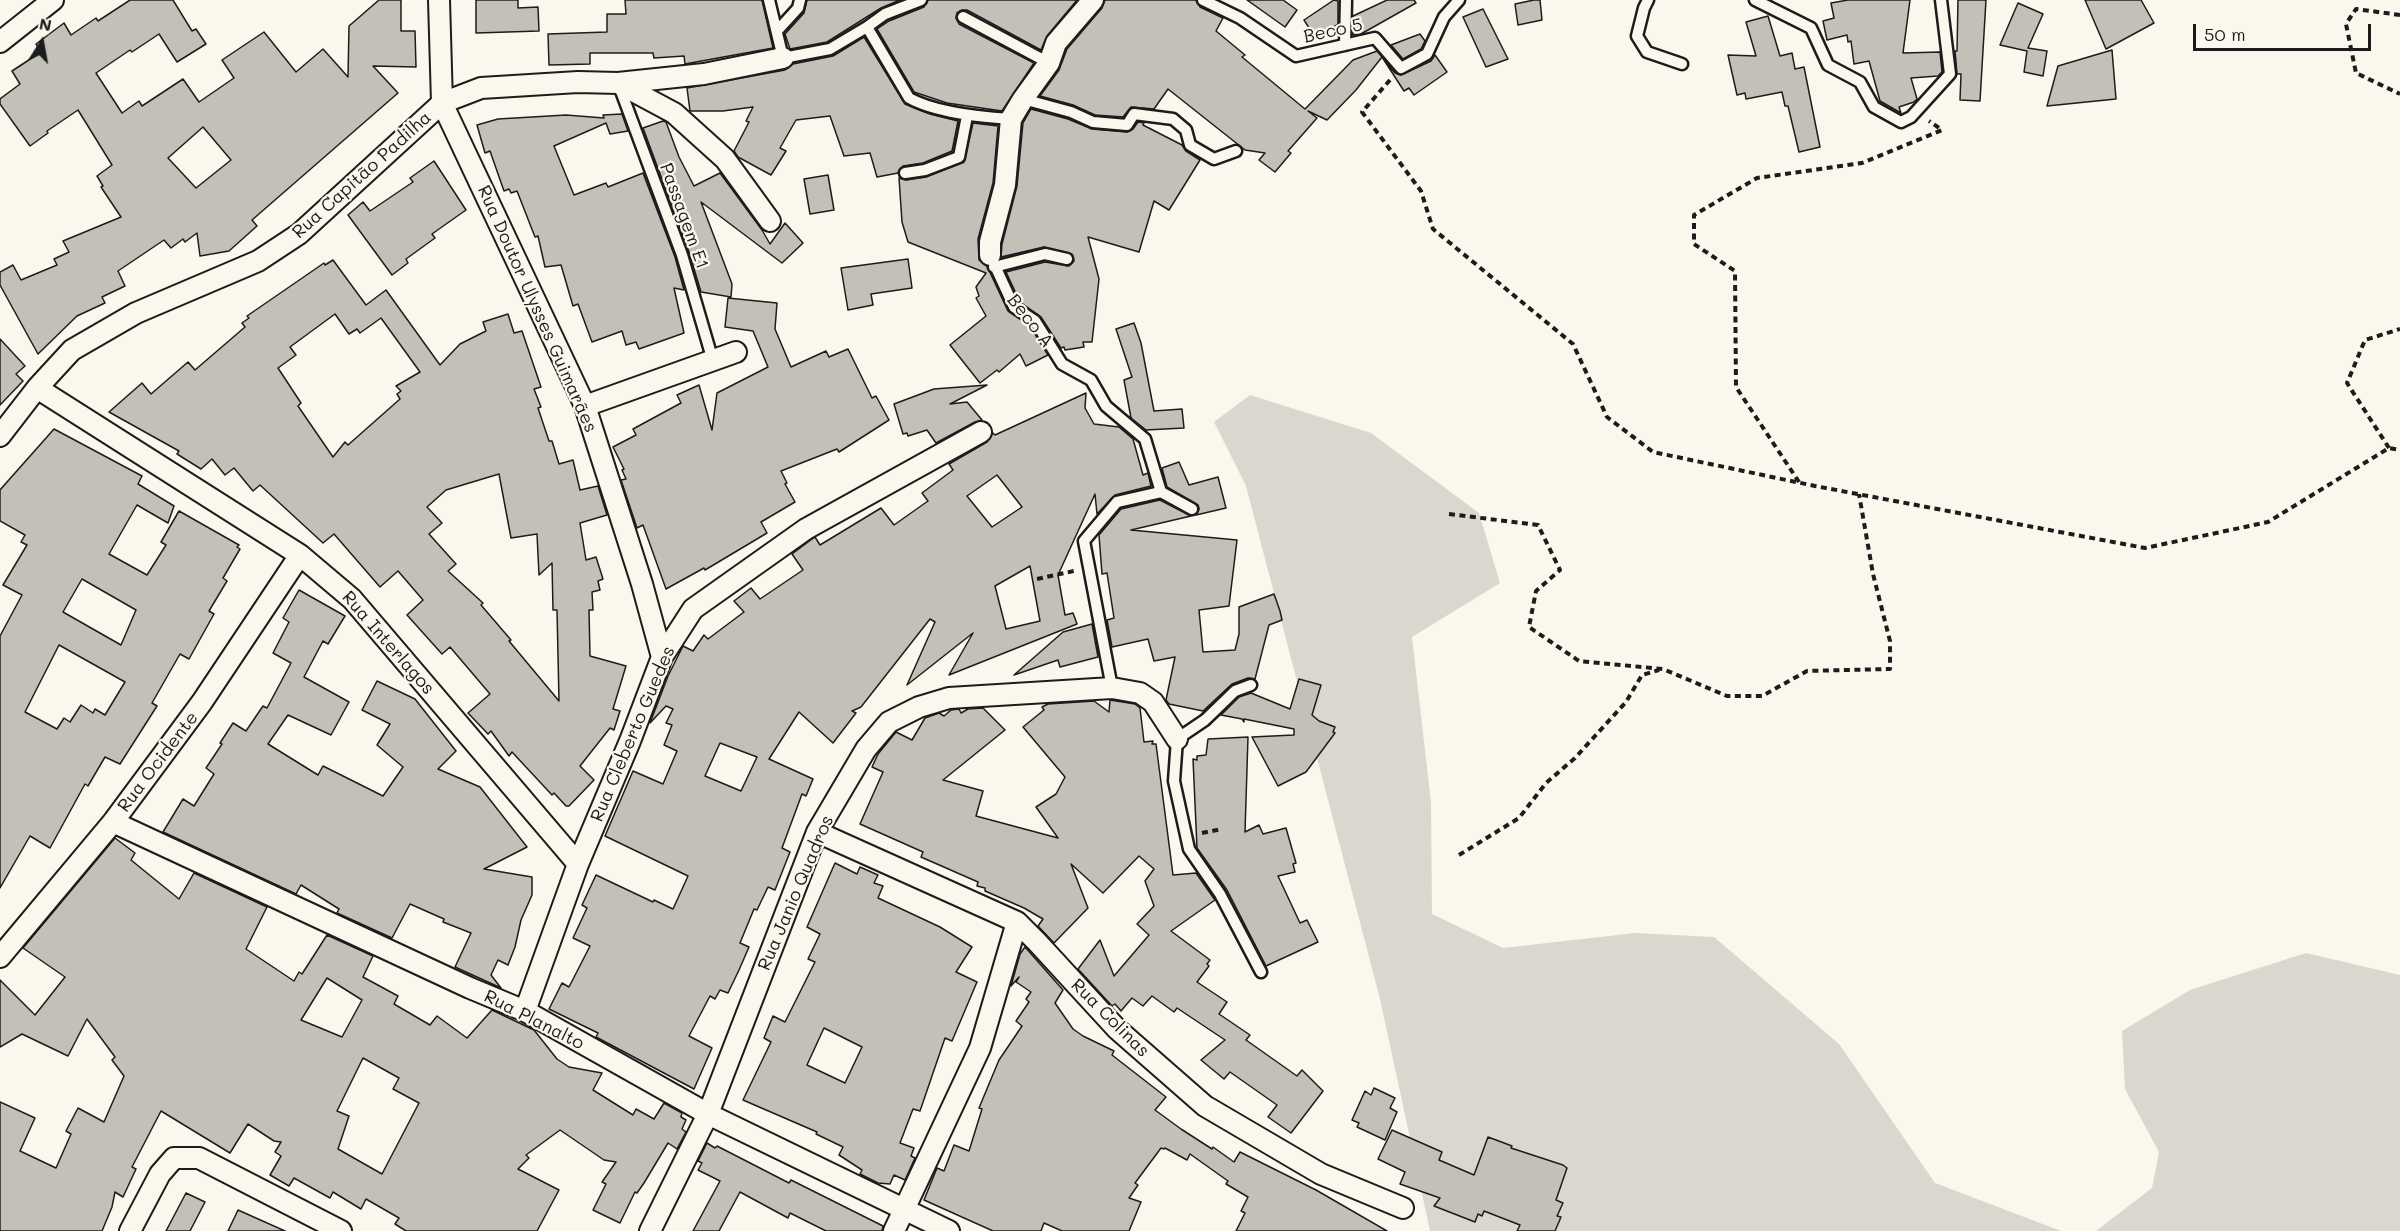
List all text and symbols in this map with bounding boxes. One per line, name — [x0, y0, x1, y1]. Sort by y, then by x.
north arrow — [12, 12, 72, 72]
text: N — [38, 12, 53, 35]
scale bar — [2196, 12, 2374, 50]
street label: Beco 5 — [1301, 14, 1365, 48]
text: 50 m — [2204, 22, 2246, 46]
street label: Rua Capitão Padilha — [288, 107, 436, 243]
street label: Passagem E1 — [655, 160, 713, 272]
street label: Rua Doutor Ulysses Guimarães — [473, 182, 601, 436]
street label: Beco A — [1002, 290, 1058, 352]
street label: Rua Interlagos — [337, 587, 439, 699]
street label: Rua Cleberto Guedes — [586, 643, 680, 825]
street label: Rua Ocidente — [113, 707, 203, 817]
street label: Rua Janio Quadros — [754, 812, 838, 974]
street label: Rua Colinas — [1066, 974, 1154, 1062]
street label: Rua Planalto — [480, 986, 588, 1054]

